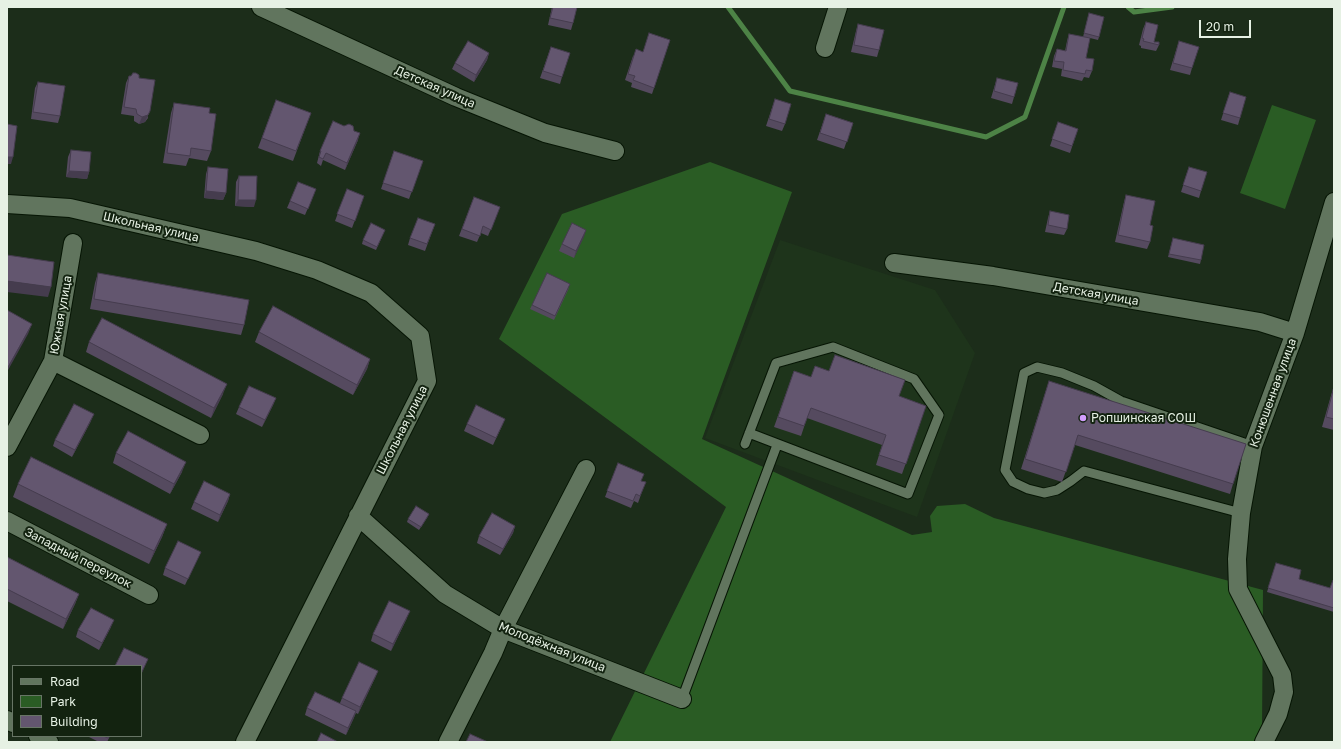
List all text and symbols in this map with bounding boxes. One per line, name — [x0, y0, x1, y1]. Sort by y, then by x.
scale bar — [1201, 12, 1253, 38]
text: 20 m — [1206, 19, 1234, 34]
street label: Детская улица — [393, 63, 477, 111]
street label: Школьная улица — [102, 209, 200, 245]
street label: Южная улица — [47, 274, 75, 356]
street label: Детская улица — [1052, 279, 1140, 309]
street label: Конюшенная улица — [1247, 336, 1299, 450]
street label: Школьная улица — [373, 383, 431, 477]
place label: Ропшинская СОШ — [1091, 411, 1196, 425]
marker: Ропшинская СОШ — [1078, 413, 1088, 423]
street label: Западный переулок — [22, 525, 134, 591]
street label: Молодёжная улица — [496, 619, 608, 675]
legend — [12, 665, 142, 737]
text: Road — [50, 674, 79, 689]
text: Park — [50, 694, 76, 709]
text: Building — [50, 714, 98, 729]

